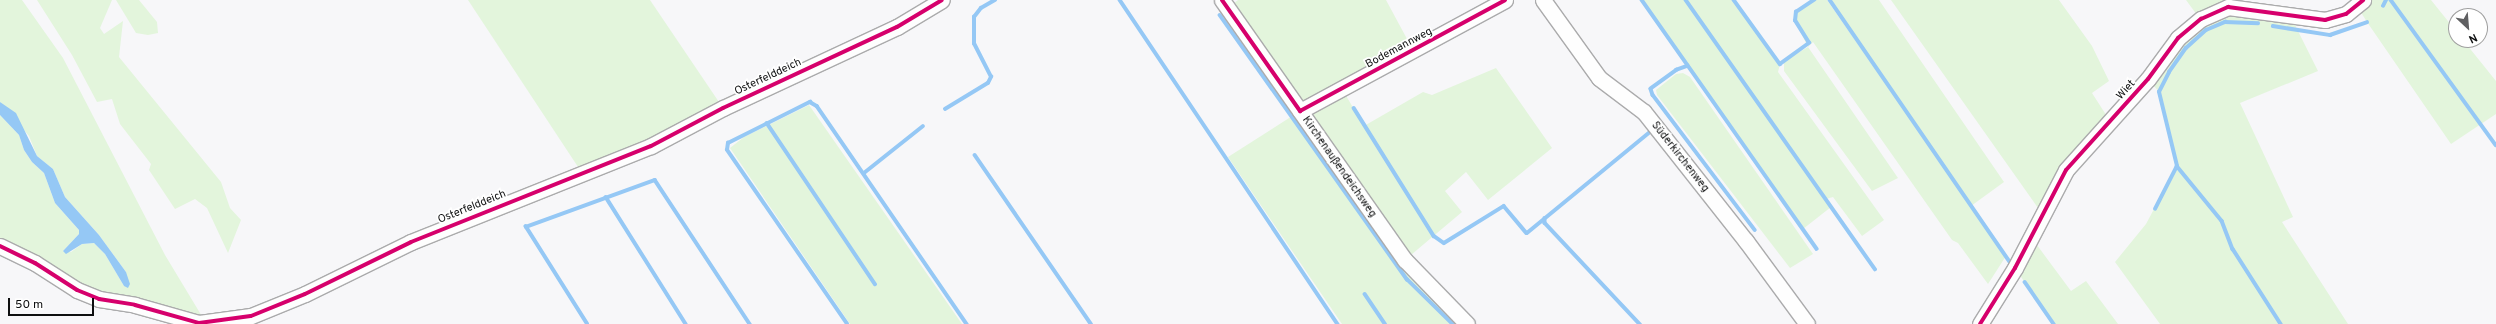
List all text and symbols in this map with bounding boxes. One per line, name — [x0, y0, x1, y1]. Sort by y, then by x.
north arrow — [2448, 8, 2488, 48]
street label: Bodemannweg — [1363, 25, 1435, 71]
text: N — [2466, 30, 2479, 46]
street label: Osterfelddeich — [732, 56, 804, 98]
street label: Wiet — [2114, 77, 2138, 103]
street label: Kirchenaußendeichsweg — [1299, 114, 1379, 220]
street label: Süderkirchenweg — [1648, 119, 1712, 195]
street label: Osterfelddeich — [436, 187, 508, 227]
scale bar — [10, 290, 96, 316]
text: 50 m — [15, 297, 43, 313]

